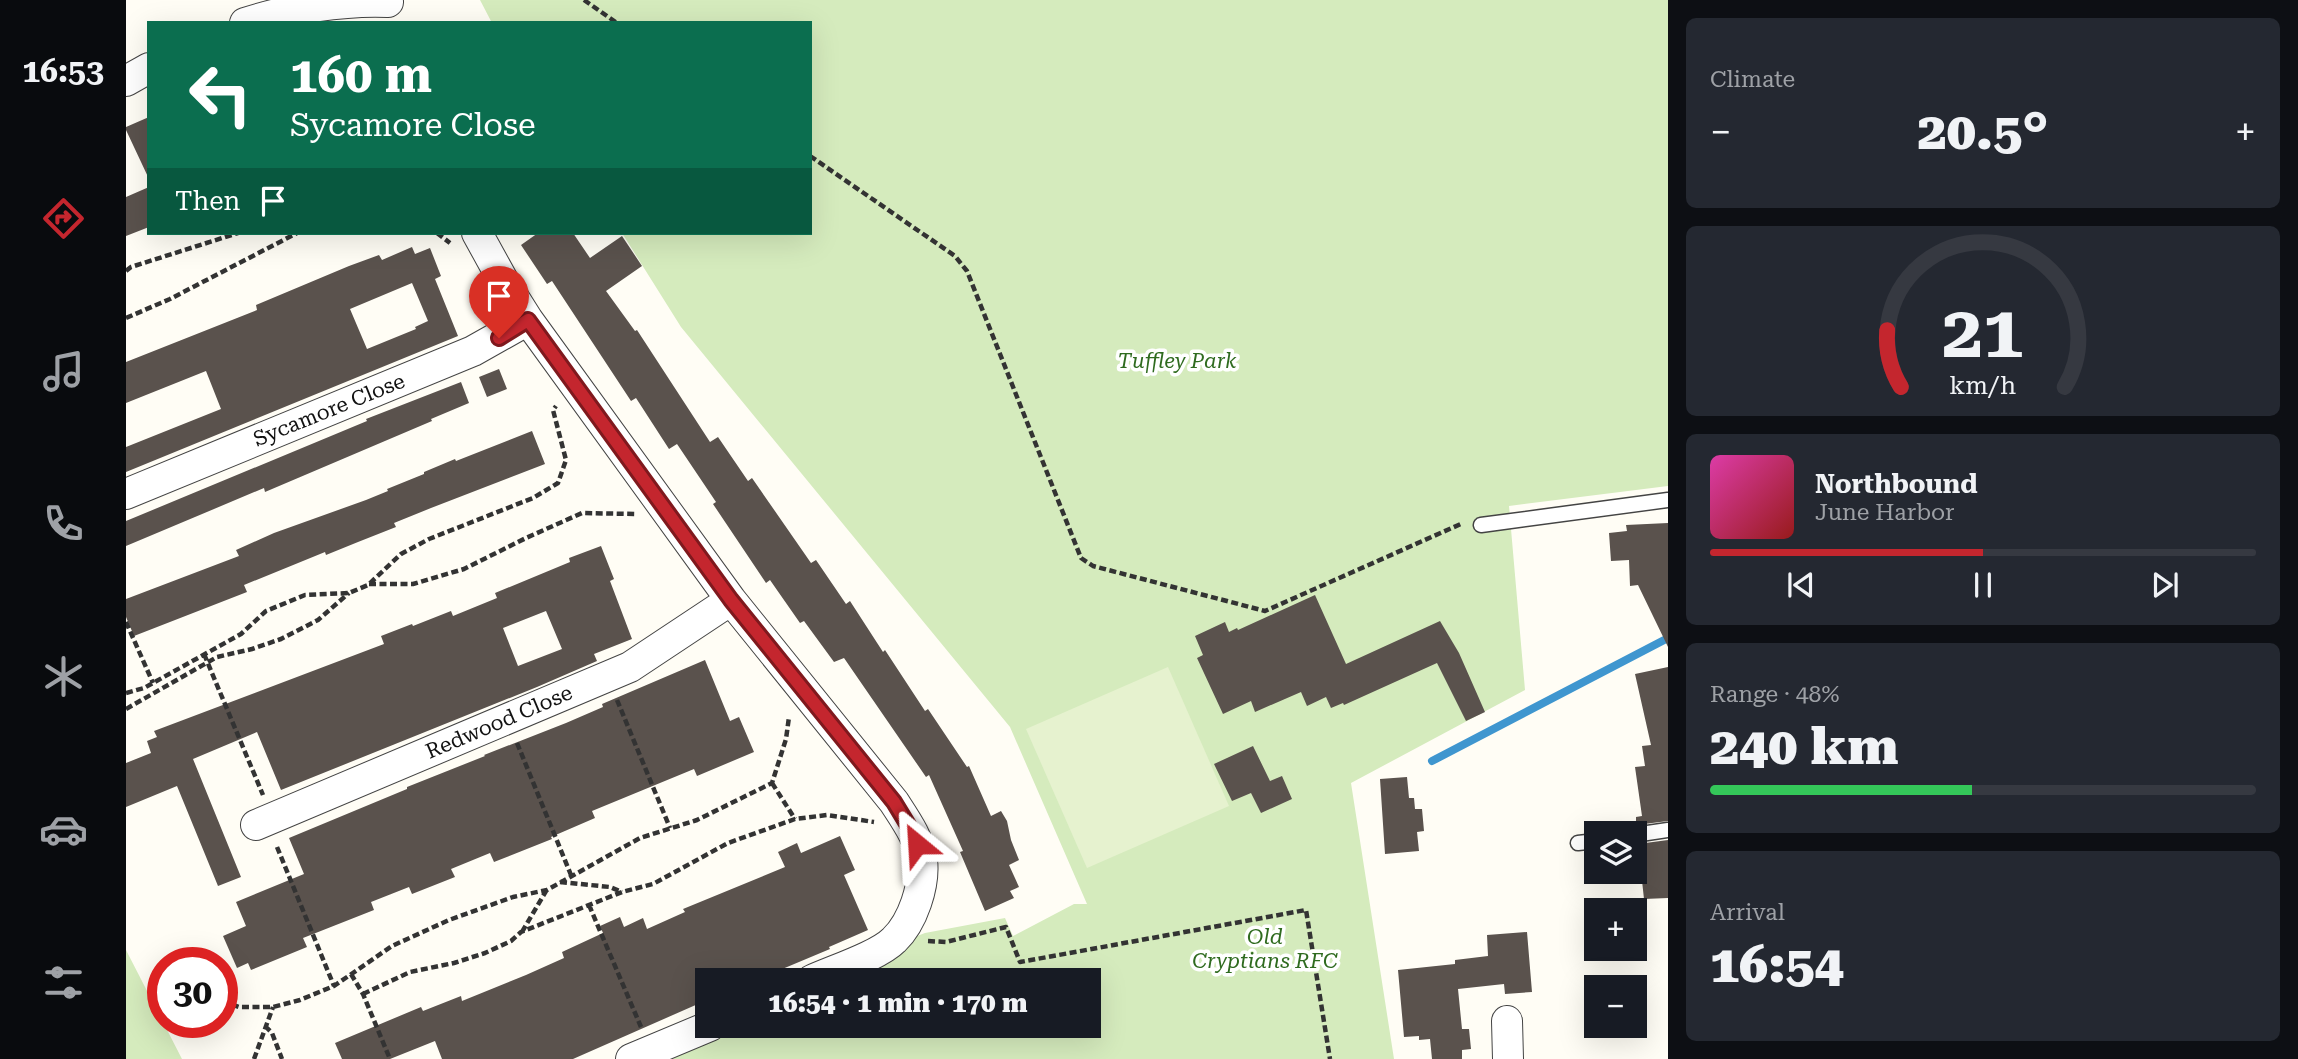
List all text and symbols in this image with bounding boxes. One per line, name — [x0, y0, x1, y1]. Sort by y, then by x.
text: 160 m — [290, 47, 432, 104]
icon: left — [175, 49, 266, 140]
text: 16:53 — [22, 52, 104, 90]
text: Climate — [1710, 66, 1795, 93]
text: 20.5° — [1918, 101, 2048, 162]
text: Sycamore Close — [290, 106, 536, 144]
text: − — [1710, 110, 1731, 154]
text: + — [2235, 110, 2256, 154]
icon: arrive — [254, 182, 292, 220]
text: Then — [175, 186, 240, 216]
icon: directions — [39, 194, 88, 243]
pin — [469, 266, 529, 338]
icon: arrive — [480, 277, 518, 315]
text: 21 — [1942, 291, 2024, 376]
icon: music — [39, 347, 88, 396]
park label: Tuffley Park — [1118, 349, 1237, 373]
street label: Sycamore Close — [250, 369, 408, 451]
text: km/h — [1950, 371, 2016, 400]
text: Northbound — [1815, 469, 1978, 499]
icon: phone — [39, 499, 88, 548]
text: June Harbor — [1815, 499, 1955, 526]
icon: previous — [1782, 566, 1820, 604]
icon: pause — [1964, 566, 2002, 604]
icon: next — [2146, 566, 2184, 604]
icon: climate — [39, 652, 88, 701]
street label: Redwood Close — [422, 680, 576, 764]
text: Range · 48% — [1710, 681, 1839, 708]
text: 240 km — [1710, 716, 1898, 777]
icon: car — [39, 805, 88, 854]
position arrow — [880, 807, 954, 881]
map controls — [1584, 821, 1647, 1038]
button: layers — [1584, 821, 1647, 884]
button: + — [1584, 898, 1647, 961]
text: Arrival — [1710, 899, 1785, 926]
park label: Old Cryptians RFC — [1192, 925, 1338, 973]
text: 16:54 — [1710, 934, 1844, 995]
speed limit sign: 30 — [147, 947, 238, 1038]
icon: filters — [39, 958, 88, 1007]
button: − — [1584, 975, 1647, 1038]
text: 16:54 · 1 min · 170 m — [768, 988, 1028, 1018]

